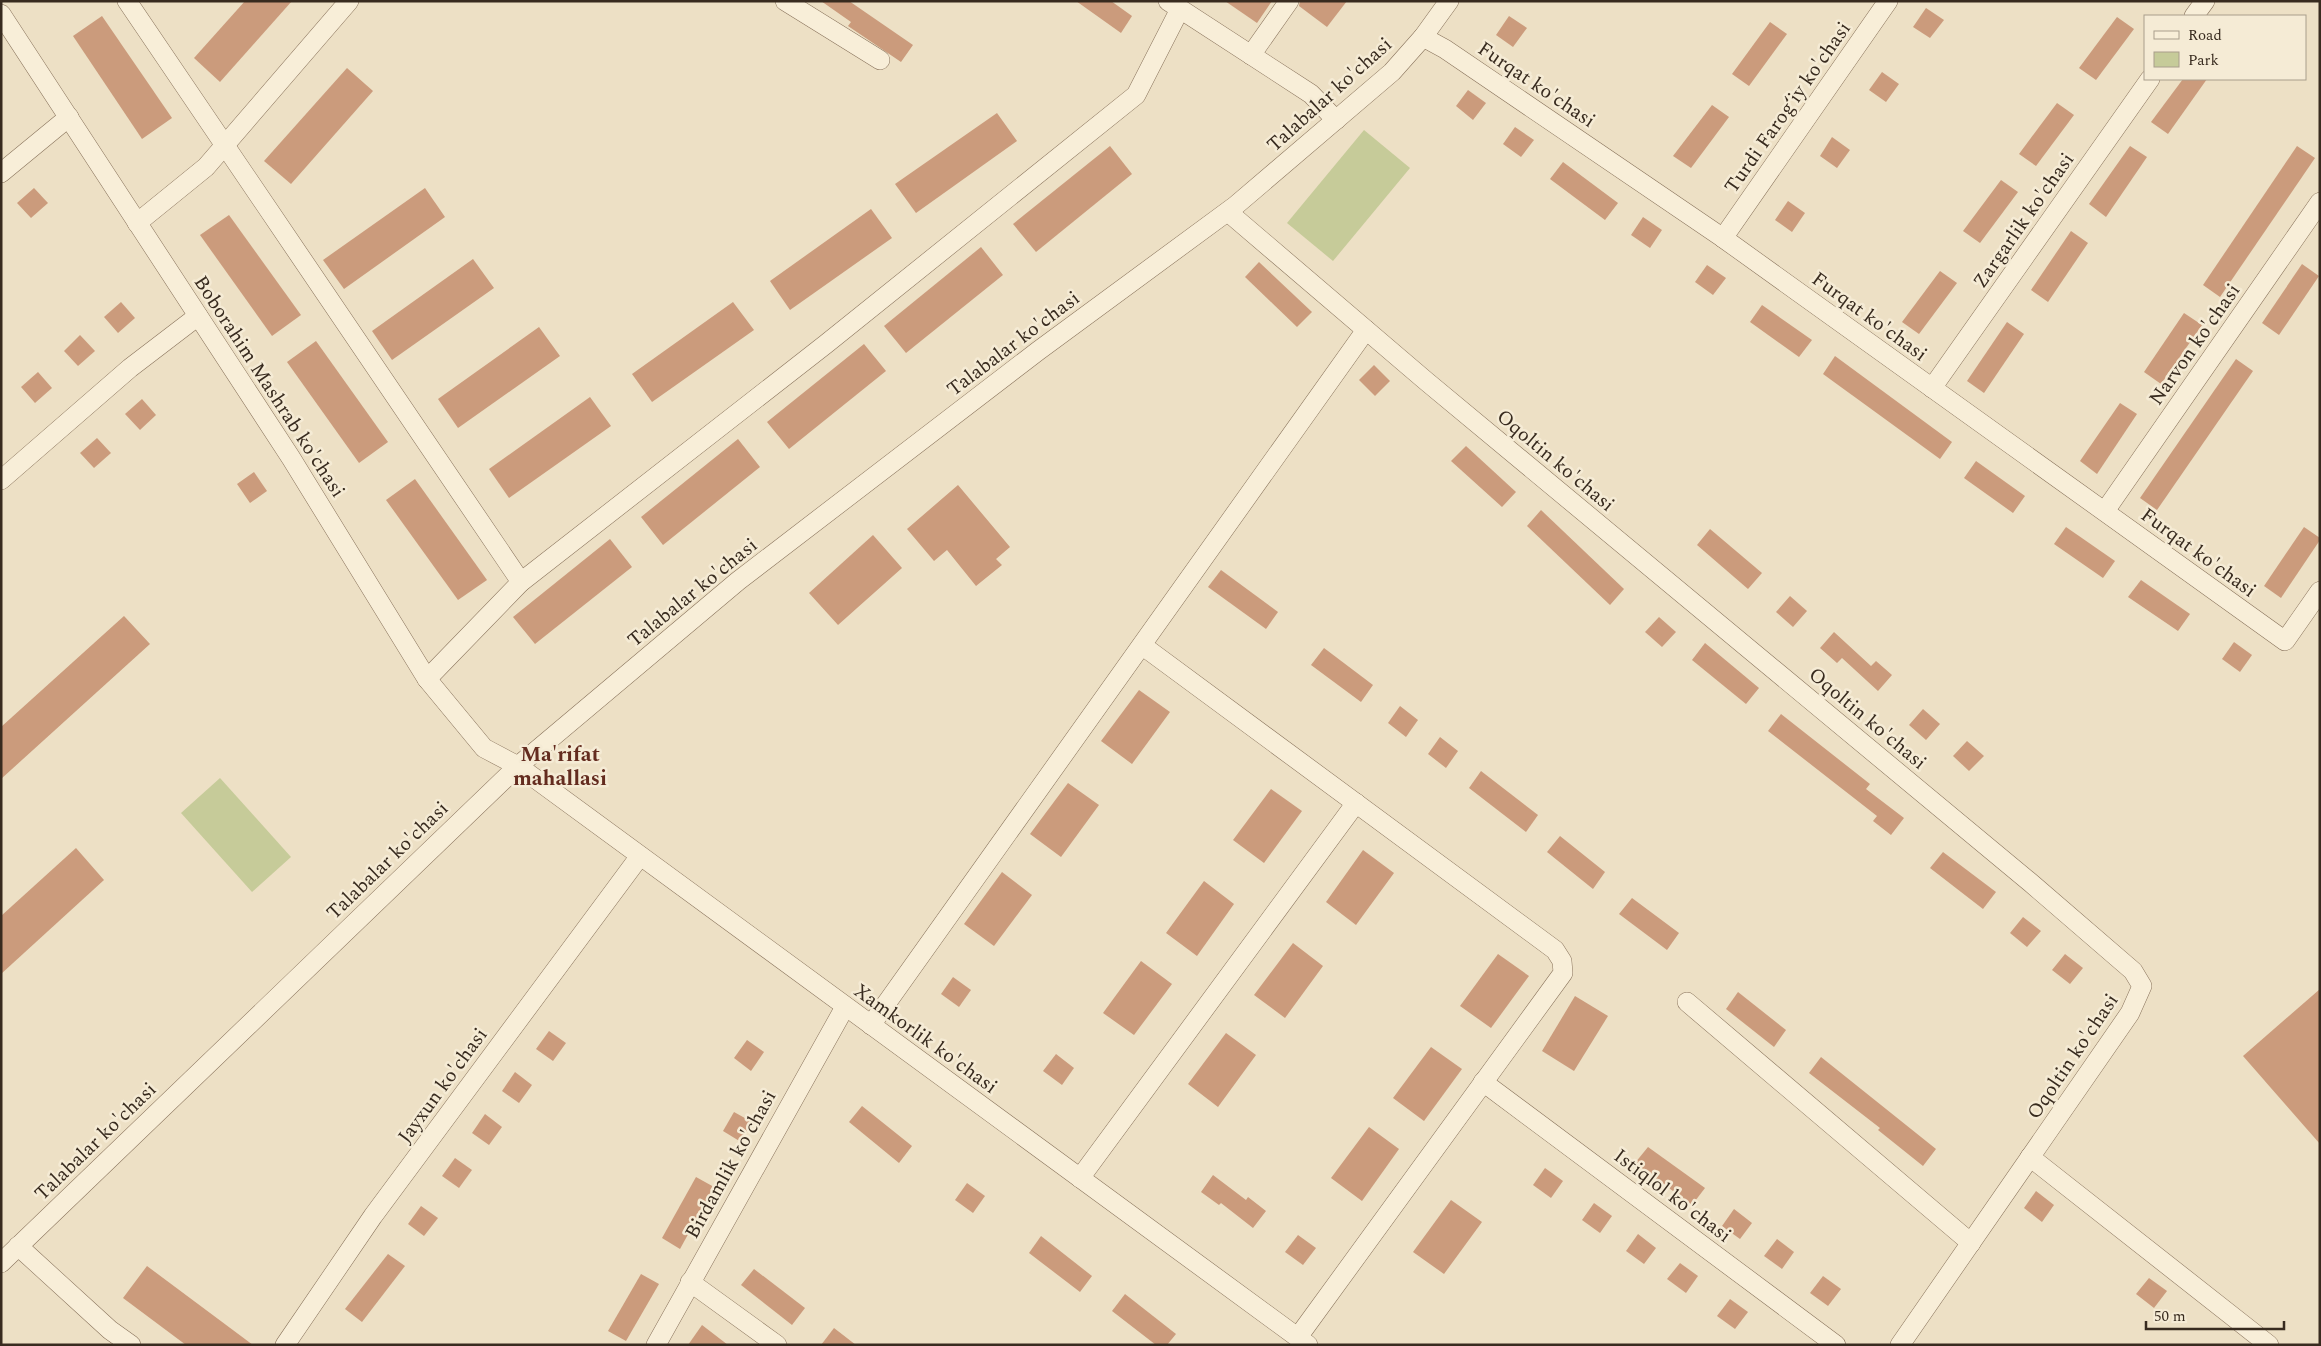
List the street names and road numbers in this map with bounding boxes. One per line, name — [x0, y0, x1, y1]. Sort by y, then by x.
street label: Turdi Farog‘iy ko'chasi — [1717, 15, 1859, 200]
street label: Talabalar ko'chasi — [1260, 30, 1399, 159]
street label: Furqat ko'chasi — [1471, 34, 1601, 135]
street label: Zargarlik ko'chasi — [1966, 147, 2082, 295]
street label: Furqat ko'chasi — [1805, 265, 1933, 369]
street label: Boborahim Mashrab ko'chasi — [186, 270, 352, 504]
street label: Narvon ko'chasi — [2142, 277, 2248, 412]
street label: Talabalar ko'chasi — [941, 284, 1086, 404]
street label: Oqoltin ko'chasi — [1490, 402, 1621, 519]
street label: Furqat ko'chasi — [2134, 501, 2262, 605]
street label: Talabalar ko'chasi — [621, 531, 764, 655]
street label: Oqoltin ko'chasi — [1802, 660, 1933, 777]
street label: Talabalar ko'chasi — [320, 794, 456, 927]
street label: Xamkorlik ko'chasi — [847, 976, 1004, 1101]
street label: Oqoltin ko'chasi — [2019, 988, 2126, 1126]
street label: Jayxun ko'chasi — [391, 1022, 495, 1150]
street label: Talabalar ko'chasi — [28, 1075, 164, 1208]
street label: Birdamlik ko'chasi — [677, 1085, 784, 1244]
street label: Istiqlol ko'chasi — [1607, 1141, 1738, 1250]

